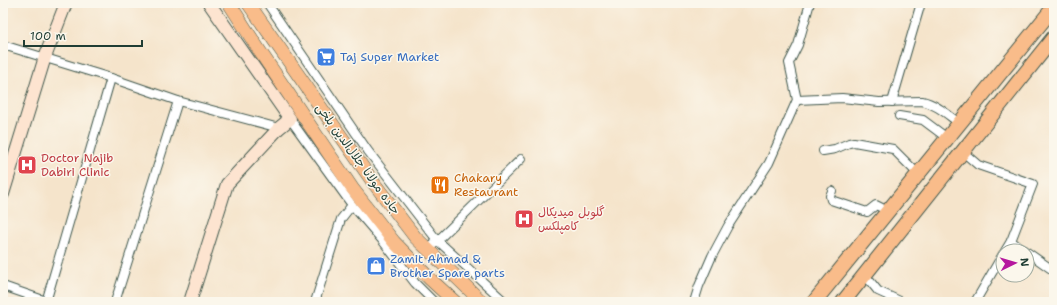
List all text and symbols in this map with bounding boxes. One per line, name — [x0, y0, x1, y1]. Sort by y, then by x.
scale bar — [24, 22, 142, 48]
text: 100 m — [30, 28, 66, 44]
supermarket icon: Taj Super Market — [315, 46, 337, 68]
place label: Taj Super Market — [340, 49, 439, 65]
street label: جاده مولانا جلال‌الدین بلخی — [312, 100, 404, 218]
place label: Doctor Najib Dabiri Clinic — [41, 150, 113, 180]
hospital icon: Doctor Najib Dabiri Clinic — [16, 154, 38, 176]
place label: Chakary Restaurant — [454, 170, 518, 200]
restaurant icon: Chakary Restaurant — [429, 174, 451, 196]
place label: گلوبل میدیکال کامپلکس — [538, 204, 605, 234]
hospital icon: گلوبل میدیکال کامپلکس — [513, 208, 535, 230]
north arrow — [995, 243, 1035, 283]
place label: Zamit Ahmad & Brother Spare parts — [390, 251, 505, 281]
shop icon: Zamit Ahmad & Brother Spare parts — [365, 255, 387, 277]
text: N — [1017, 257, 1032, 267]

